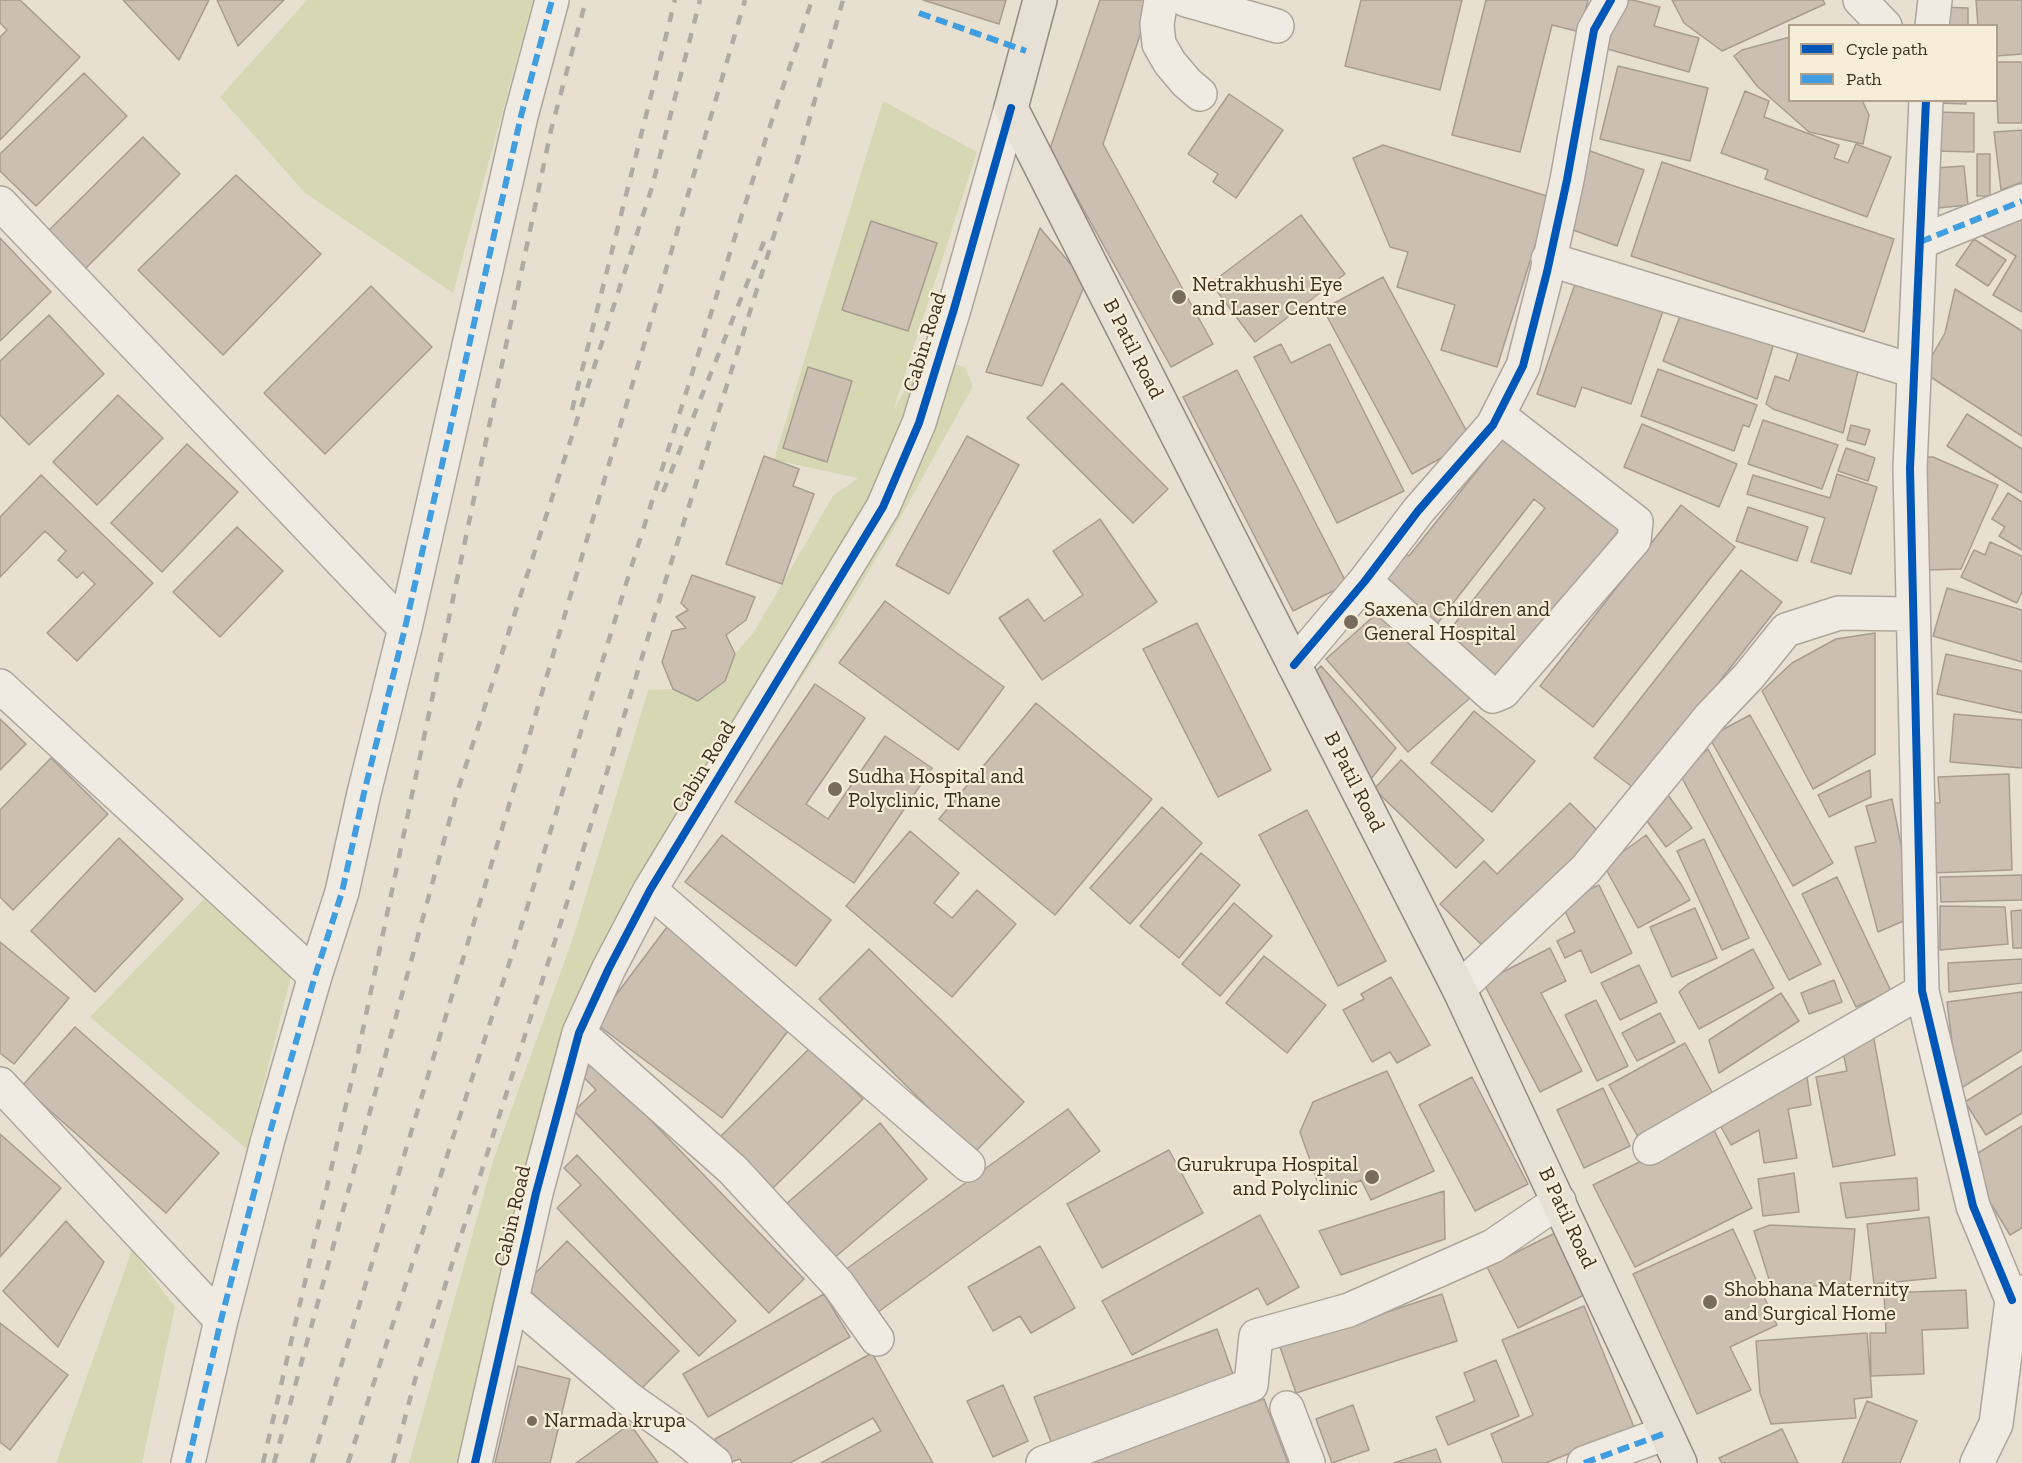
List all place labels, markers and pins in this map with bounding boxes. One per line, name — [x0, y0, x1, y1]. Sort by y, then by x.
place label: Netrakhushi Eye and Laser Centre — [1192, 272, 1347, 322]
marker: Netrakhushi Eye and Laser Centre — [1170, 288, 1188, 306]
place label: Saxena Children and General Hospital — [1364, 597, 1550, 647]
marker: Saxena Children and General Hospital — [1342, 613, 1360, 631]
place label: Sudha Hospital and Polyclinic, Thane — [848, 764, 1024, 814]
marker: Sudha Hospital and Polyclinic, Thane — [826, 780, 844, 798]
place label: Gurukrupa Hospital and Polyclinic — [1177, 1152, 1358, 1202]
marker: Gurukrupa Hospital and Polyclinic — [1363, 1168, 1381, 1186]
place label: Shobhana Maternity and Surgical Home — [1724, 1277, 1909, 1327]
marker: Shobhana Maternity and Surgical Home — [1701, 1293, 1719, 1311]
place label: Narmada krupa — [544, 1408, 686, 1434]
marker: Narmada krupa — [525, 1414, 539, 1428]

